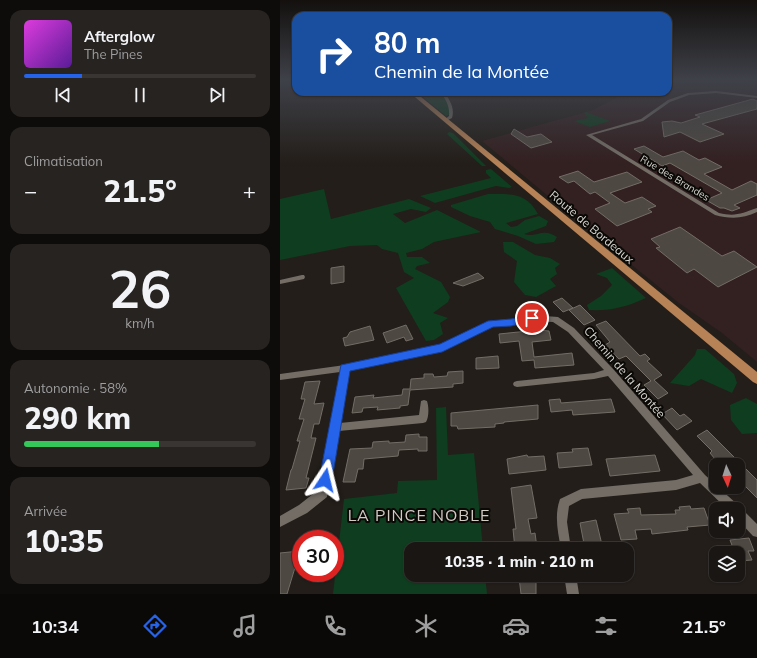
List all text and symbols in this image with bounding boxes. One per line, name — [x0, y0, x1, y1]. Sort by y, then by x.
text: 80 m — [374, 25, 440, 60]
text: Afterglow — [84, 27, 155, 46]
icon: right — [308, 28, 360, 80]
text: The Pines — [84, 46, 143, 62]
text: Chemin de la Montée — [374, 60, 549, 83]
icon: previous — [52, 84, 74, 106]
icon: pause — [129, 84, 151, 106]
icon: next — [206, 84, 228, 106]
street label: Rue des Brandes — [638, 152, 712, 204]
text: Climatisation — [24, 153, 103, 169]
text: 21.5° — [103, 172, 177, 210]
text: − — [24, 177, 37, 205]
text: + — [243, 177, 256, 205]
street label: Route de Bordeaux — [547, 187, 638, 267]
text: 26 — [109, 256, 171, 321]
pin — [515, 301, 549, 335]
icon: arrive — [521, 307, 543, 329]
text: km/h — [125, 315, 155, 331]
street label: Chemin de la Montée — [581, 323, 669, 421]
text: Autonomie · 58% — [24, 380, 127, 396]
text: 290 km — [24, 399, 131, 437]
north arrow — [709, 458, 745, 494]
map controls — [709, 458, 745, 582]
position arrow — [304, 459, 346, 501]
button: sound — [709, 502, 745, 538]
text: Arrivée — [24, 503, 67, 519]
district label: LA PINCE NOBLE — [348, 505, 490, 525]
text: 10:35 — [24, 522, 104, 560]
speed limit sign: 30 — [292, 530, 344, 582]
button: layers — [709, 546, 745, 582]
text: 10:35 · 1 min · 210 m — [444, 552, 594, 571]
icon: directions — [141, 612, 169, 640]
icon: music — [231, 612, 259, 640]
icon: phone — [321, 612, 349, 640]
icon: climate — [412, 612, 440, 640]
icon: car — [502, 612, 530, 640]
icon: filters — [592, 612, 620, 640]
text: 10:34 — [31, 615, 79, 638]
text: 21.5° — [682, 615, 726, 638]

